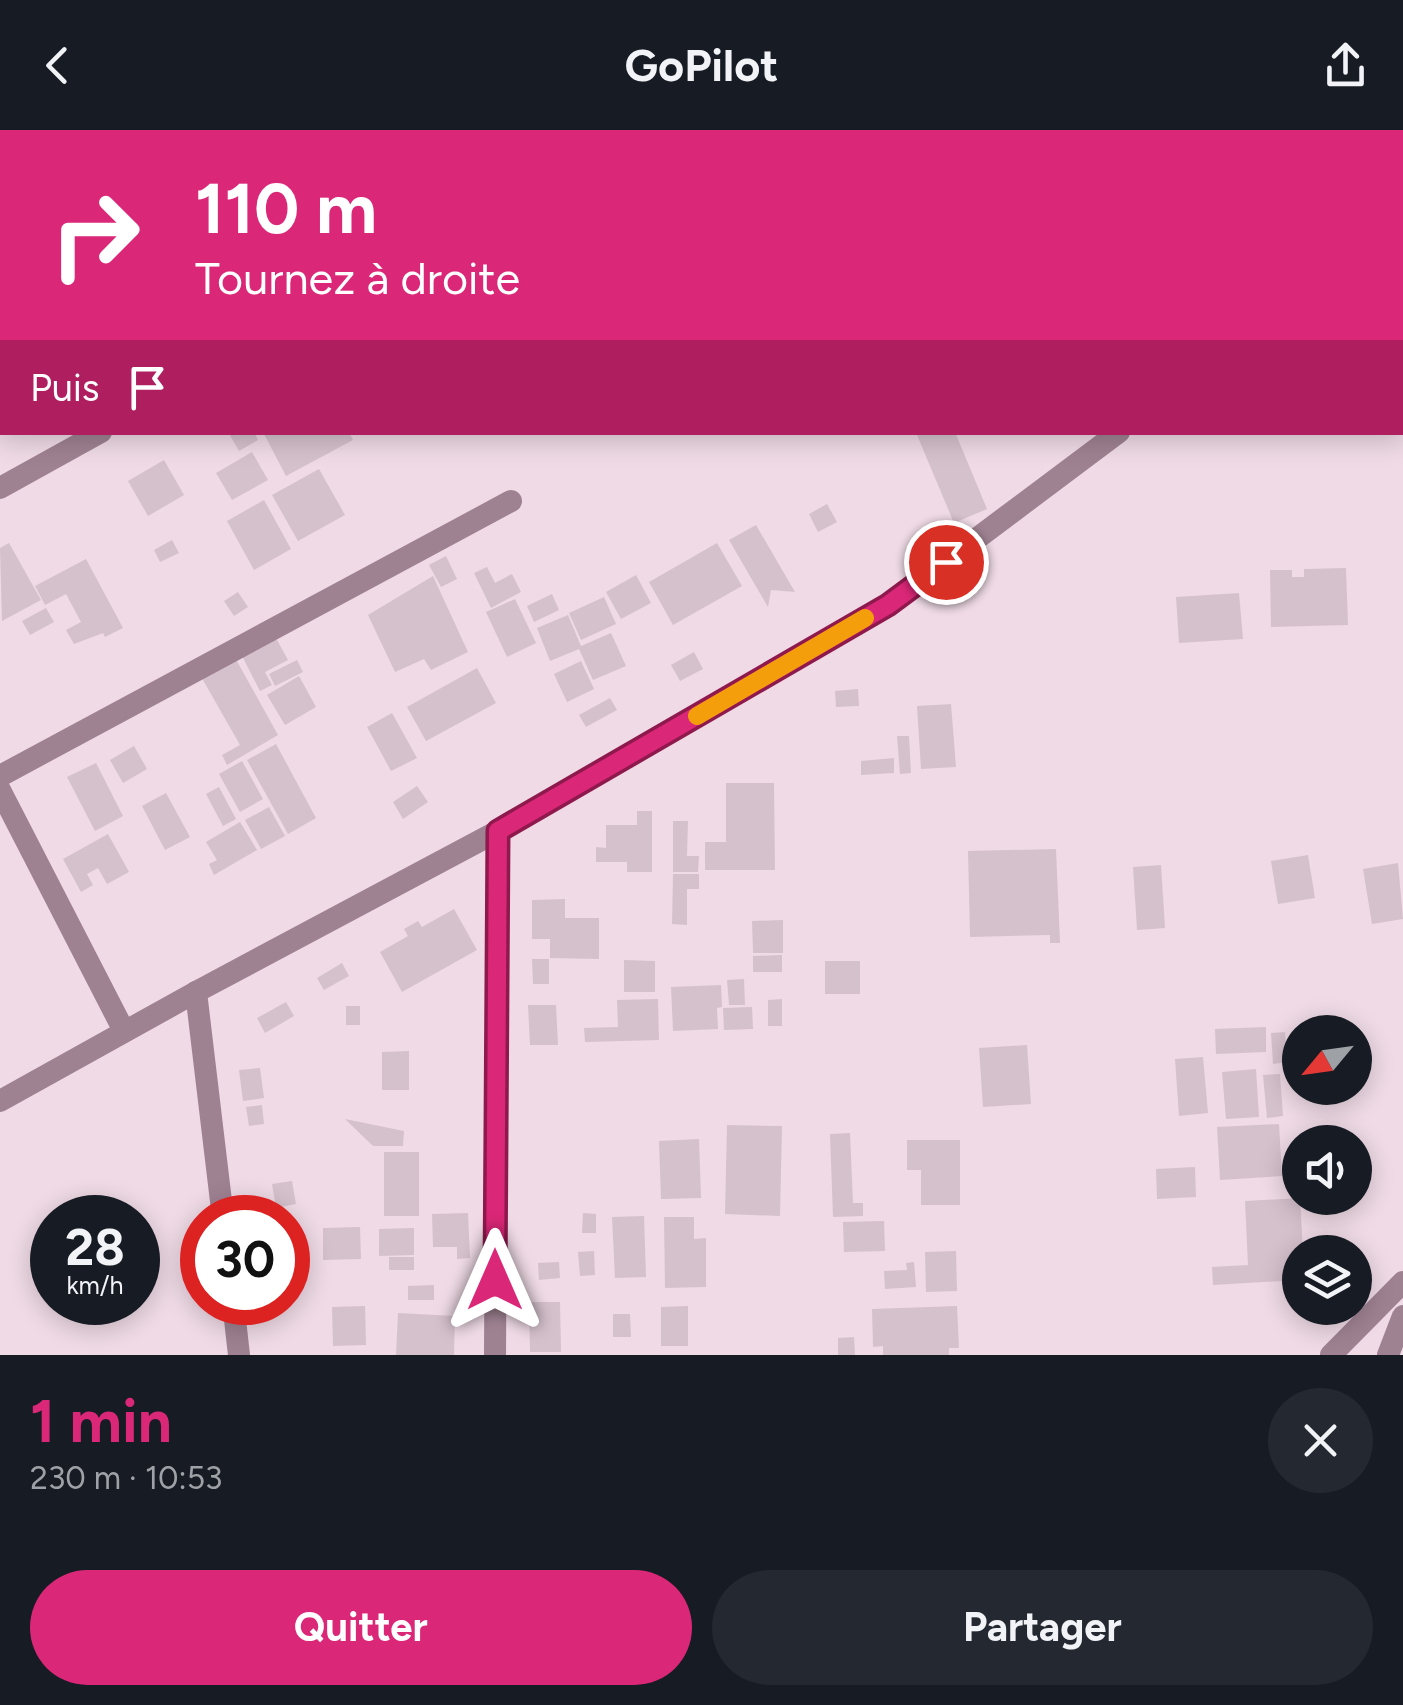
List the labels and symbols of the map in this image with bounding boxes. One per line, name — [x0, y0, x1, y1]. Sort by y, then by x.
pin — [904, 520, 989, 605]
north arrow — [1282, 1015, 1372, 1105]
speed limit sign: 30 — [180, 1195, 310, 1325]
position arrow — [443, 1228, 547, 1332]

